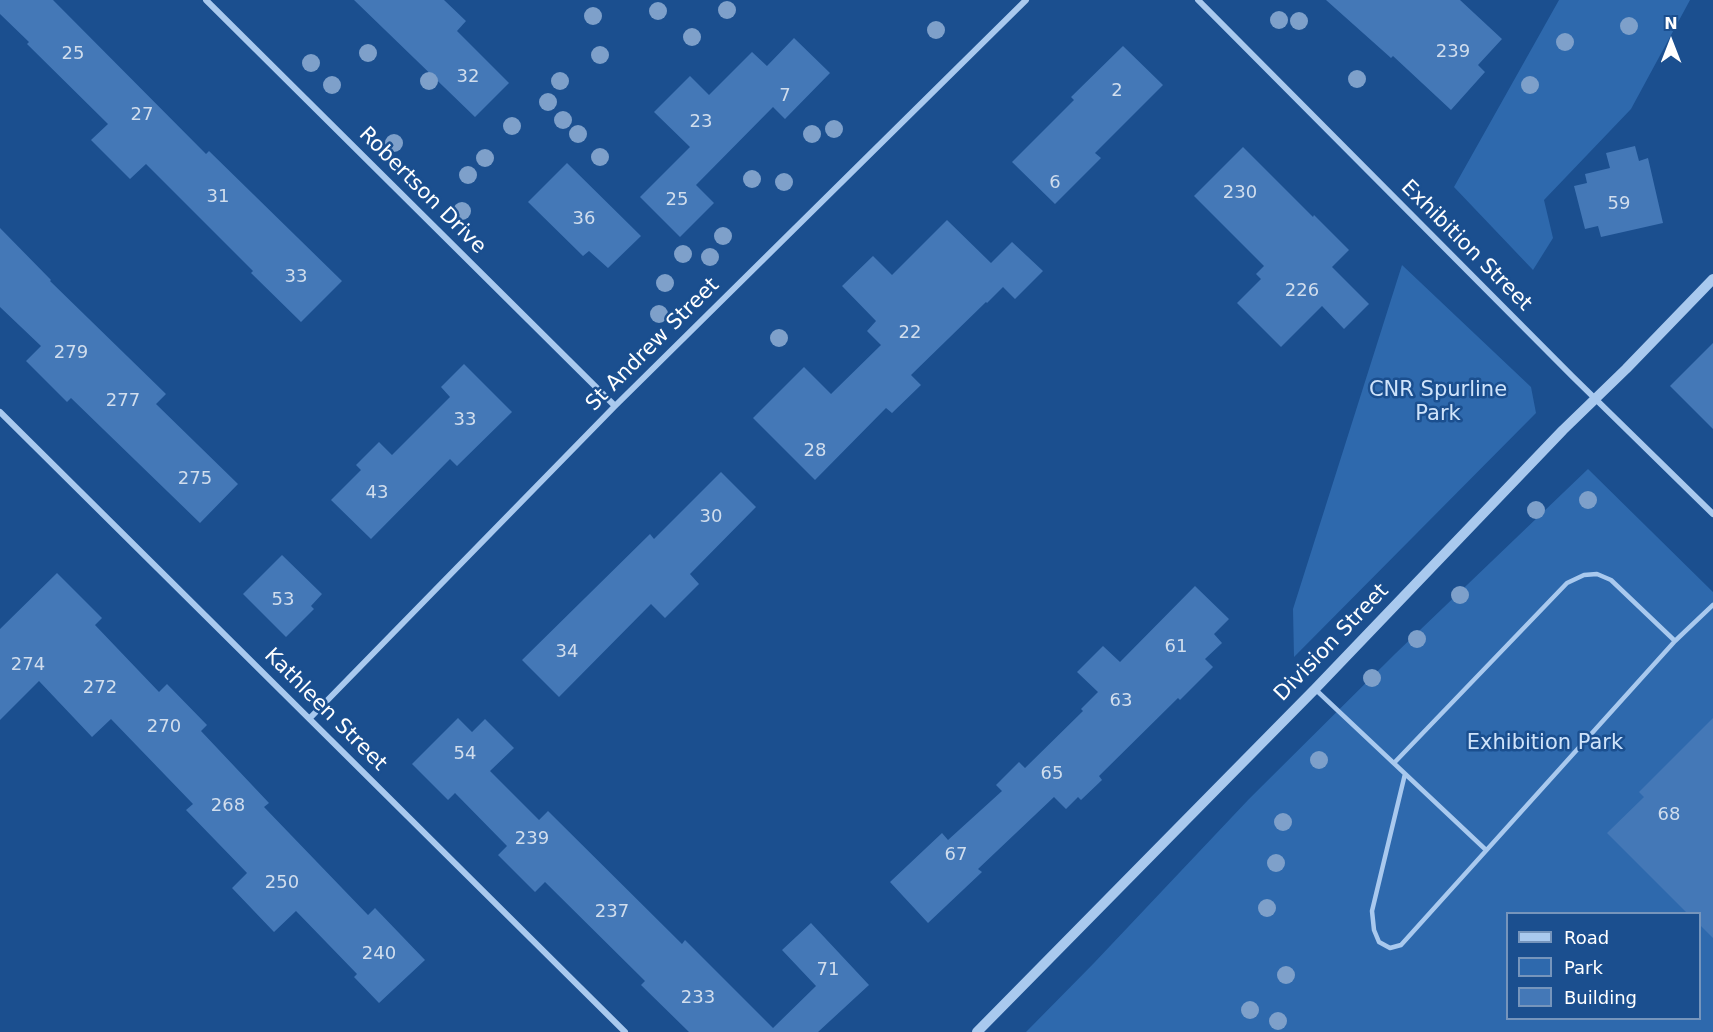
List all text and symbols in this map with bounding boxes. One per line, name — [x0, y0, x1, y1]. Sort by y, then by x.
north arrow — [1641, 12, 1701, 72]
text: N — [1664, 14, 1678, 33]
house number: 239 — [1436, 41, 1470, 63]
house number: 25 — [62, 43, 84, 65]
house number: 32 — [457, 66, 479, 88]
house number: 2 — [1111, 80, 1123, 102]
house number: 7 — [779, 85, 791, 107]
house number: 27 — [131, 104, 153, 126]
house number: 23 — [690, 111, 712, 133]
street label: Robertson Drive — [353, 122, 491, 260]
house number: 6 — [1049, 172, 1061, 194]
street label: Exhibition Street — [1395, 175, 1537, 317]
house number: 230 — [1223, 182, 1257, 204]
house number: 31 — [207, 186, 229, 208]
house number: 25 — [666, 189, 688, 211]
house number: 59 — [1608, 193, 1630, 215]
house number: 36 — [573, 208, 595, 230]
house number: 33 — [285, 266, 307, 288]
street label: St Andrew Street — [581, 273, 725, 417]
house number: 226 — [1285, 280, 1319, 302]
house number: 22 — [899, 322, 921, 344]
house number: 279 — [54, 342, 88, 364]
park label: CNR Spurline Park — [1369, 378, 1507, 428]
house number: 277 — [106, 390, 140, 412]
house number: 33 — [454, 409, 476, 431]
house number: 28 — [804, 440, 826, 462]
house number: 275 — [178, 468, 212, 490]
house number: 43 — [366, 482, 388, 504]
house number: 30 — [700, 506, 722, 528]
street label: Division Street — [1270, 579, 1394, 707]
house number: 53 — [272, 589, 294, 611]
house number: 61 — [1165, 636, 1187, 658]
house number: 34 — [556, 641, 578, 663]
street label: Kathleen Street — [258, 643, 392, 777]
house number: 274 — [11, 654, 45, 676]
house number: 272 — [83, 677, 117, 699]
house number: 63 — [1110, 690, 1132, 712]
house number: 270 — [147, 716, 181, 738]
park label: Exhibition Park — [1467, 731, 1623, 757]
house number: 54 — [454, 743, 476, 765]
house number: 65 — [1041, 763, 1063, 785]
house number: 268 — [211, 795, 245, 817]
house number: 68 — [1658, 804, 1680, 826]
house number: 239 — [515, 828, 549, 850]
house number: 67 — [945, 844, 967, 866]
house number: 250 — [265, 872, 299, 894]
house number: 237 — [595, 901, 629, 923]
legend — [1506, 912, 1701, 1020]
text: Road — [1564, 927, 1609, 948]
house number: 240 — [362, 943, 396, 965]
text: Park — [1564, 957, 1603, 978]
house number: 71 — [817, 959, 839, 981]
house number: 233 — [681, 987, 715, 1009]
text: Building — [1564, 987, 1637, 1008]

